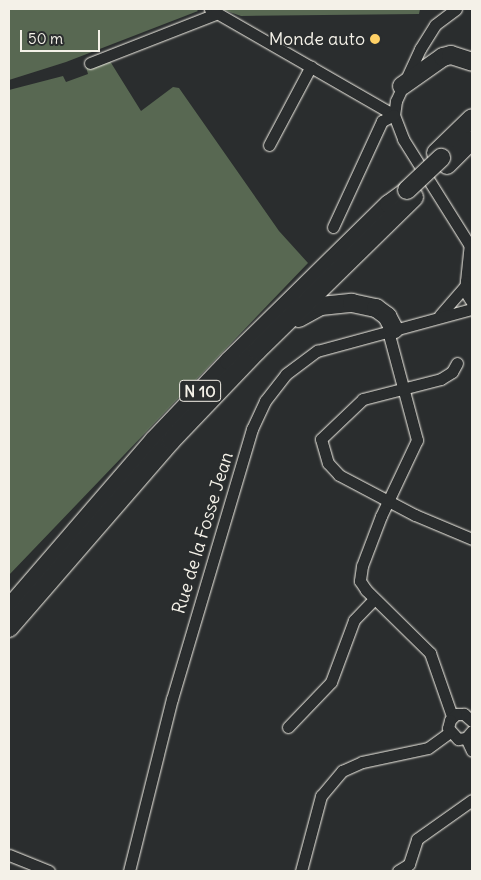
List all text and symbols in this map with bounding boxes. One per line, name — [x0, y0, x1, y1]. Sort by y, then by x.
scale bar — [22, 20, 102, 52]
place label: Monde auto — [269, 28, 365, 50]
text: 50 m — [28, 29, 63, 48]
marker: Monde auto — [369, 33, 381, 45]
road number: N 10 — [179, 378, 221, 404]
street label: Rue de la Fosse Jean — [168, 449, 238, 617]

